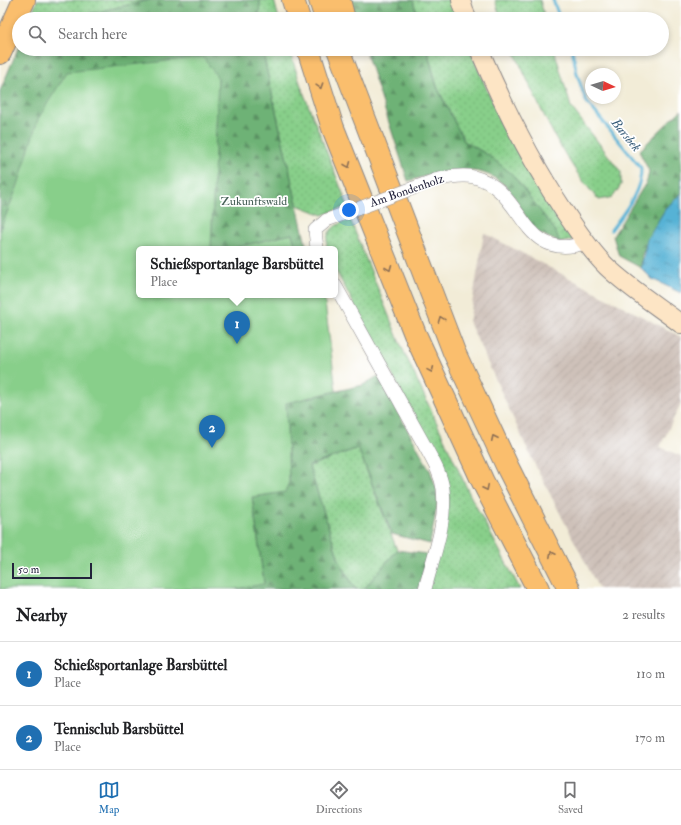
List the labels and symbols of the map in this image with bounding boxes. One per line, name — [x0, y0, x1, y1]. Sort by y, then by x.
north arrow — [585, 68, 621, 104]
one-way arrow — [315, 82, 324, 89]
water label: Barsbek — [607, 114, 644, 155]
one-way arrow — [343, 161, 351, 168]
street label: Am Bondenholz — [367, 171, 446, 211]
park label: Zukunftswald — [221, 194, 287, 209]
your location — [339, 200, 359, 220]
one-way arrow — [384, 264, 392, 272]
pin: 1 — [224, 311, 250, 344]
one-way arrow — [437, 316, 445, 323]
one-way arrow — [426, 365, 434, 373]
pin: 2 — [199, 415, 225, 448]
one-way arrow — [491, 434, 499, 442]
one-way arrow — [481, 483, 489, 491]
one-way arrow — [549, 551, 557, 558]
scale bar — [12, 561, 92, 580]

